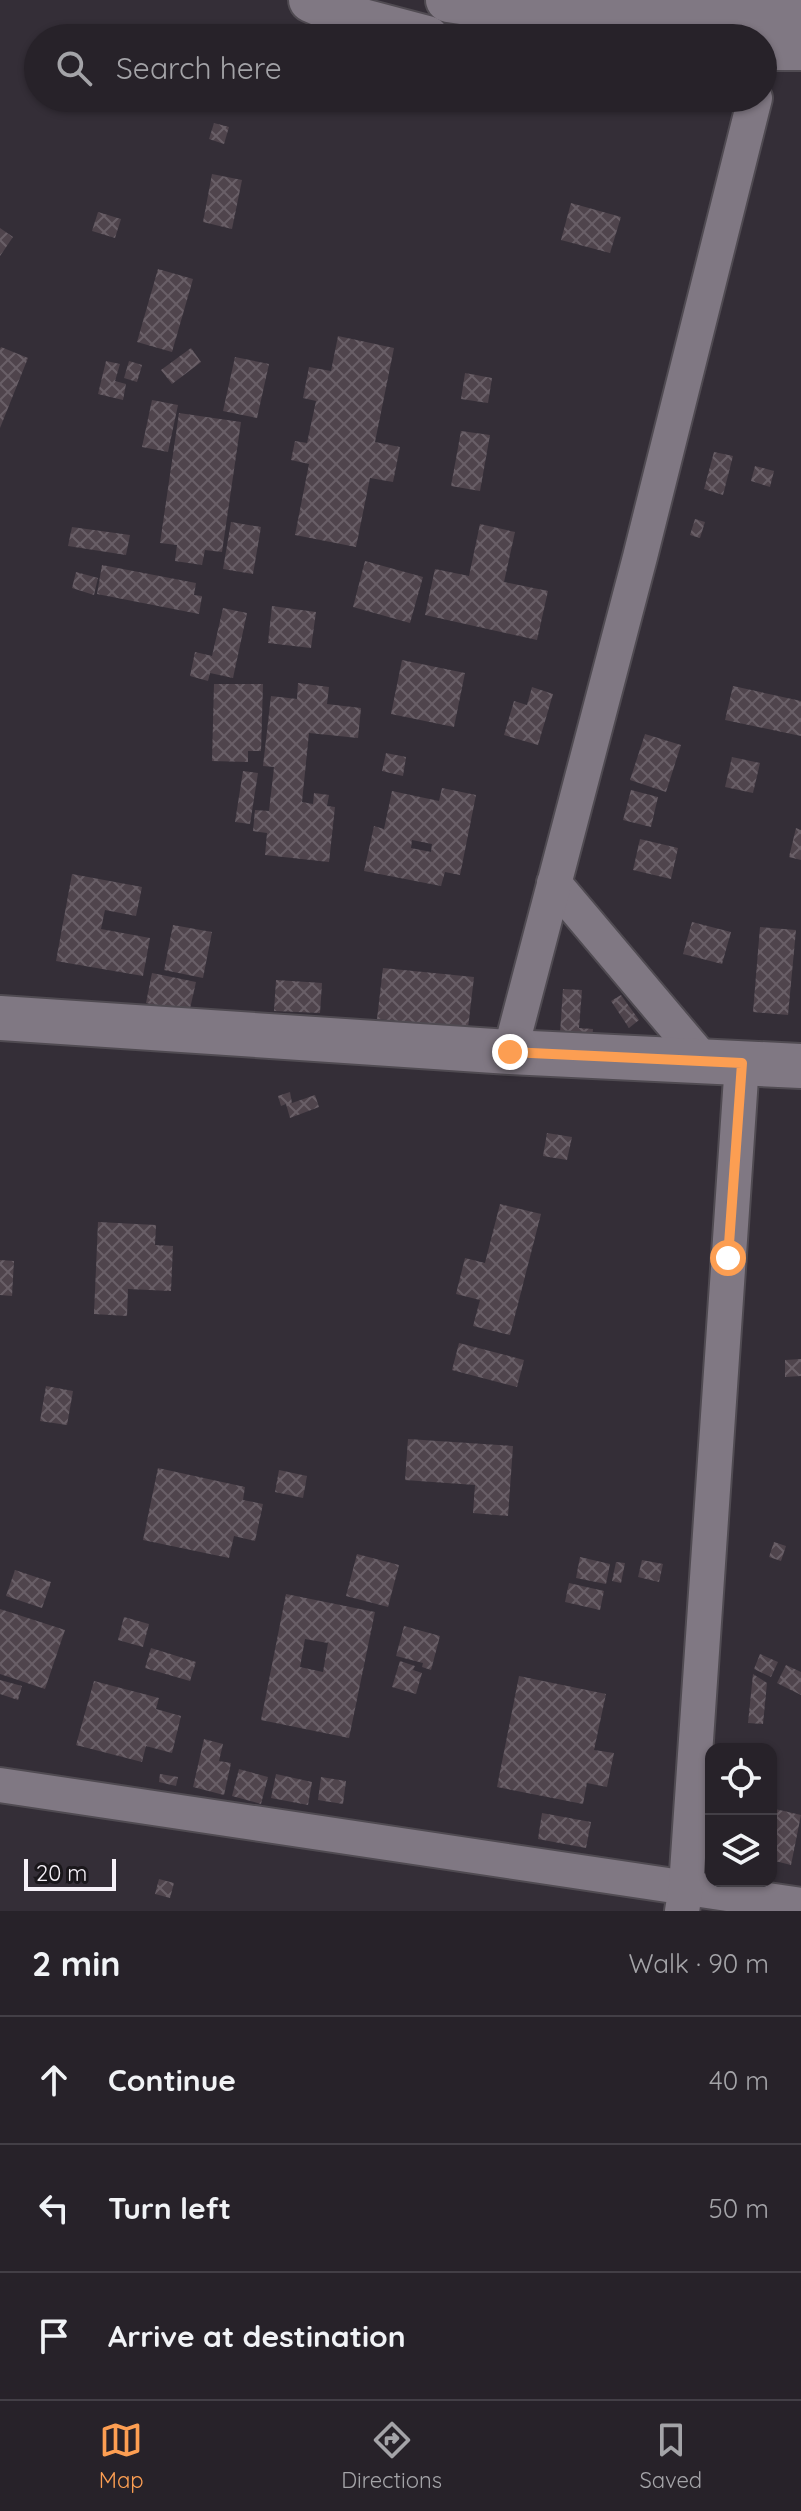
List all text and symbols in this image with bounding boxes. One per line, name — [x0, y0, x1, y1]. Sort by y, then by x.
search box — [24, 24, 777, 112]
icon: search — [52, 46, 96, 90]
text: Search here — [116, 49, 282, 87]
route end — [492, 1034, 528, 1070]
route start — [710, 1240, 746, 1276]
map controls — [705, 1743, 777, 1887]
button: locate — [705, 1743, 777, 1815]
button: layers — [705, 1815, 777, 1887]
scale bar — [24, 1855, 116, 1891]
text: 20 m — [36, 1859, 87, 1887]
text: 2 min — [32, 1942, 121, 1985]
text: Walk · 90 m — [628, 1947, 769, 1980]
icon: ahead — [32, 2058, 76, 2102]
text: Continue — [108, 2061, 236, 2099]
text: 40 m — [709, 2064, 769, 2097]
icon: left — [32, 2186, 76, 2230]
text: Turn left — [108, 2189, 231, 2227]
text: 50 m — [709, 2192, 769, 2225]
icon: arrive — [32, 2314, 76, 2358]
text: Arrive at destination — [108, 2317, 406, 2355]
tab: Map — [99, 2418, 144, 2494]
tab: Directions — [341, 2418, 442, 2494]
tab: Saved — [639, 2418, 702, 2494]

